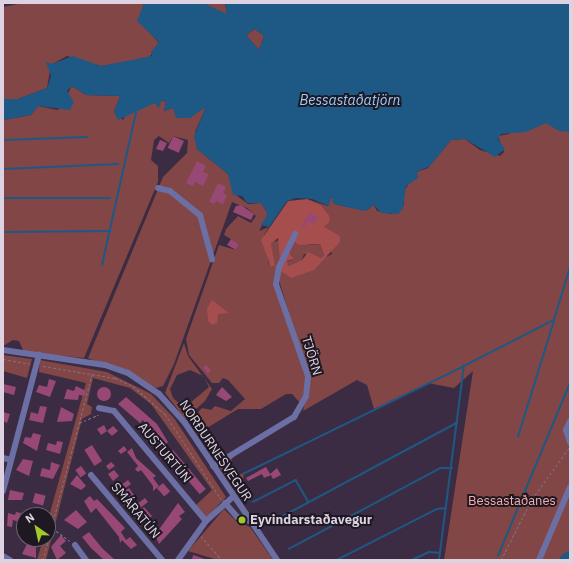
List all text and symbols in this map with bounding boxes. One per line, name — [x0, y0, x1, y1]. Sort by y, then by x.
water label: Bessastaðatjörn — [300, 92, 400, 108]
street label: TJÖRN — [298, 334, 324, 378]
street label: NORÐURNESVEGUR — [175, 397, 255, 505]
street label: AUSTURTÚN — [134, 420, 194, 486]
street label: SMÁRATÚN — [107, 480, 163, 542]
park label: Bessastaðanes — [468, 493, 556, 509]
north arrow — [16, 507, 56, 547]
text: N — [23, 510, 37, 526]
place label: Eyvindarstaðavegur — [250, 512, 372, 528]
marker: Eyvindarstaðavegur — [237, 515, 247, 525]

